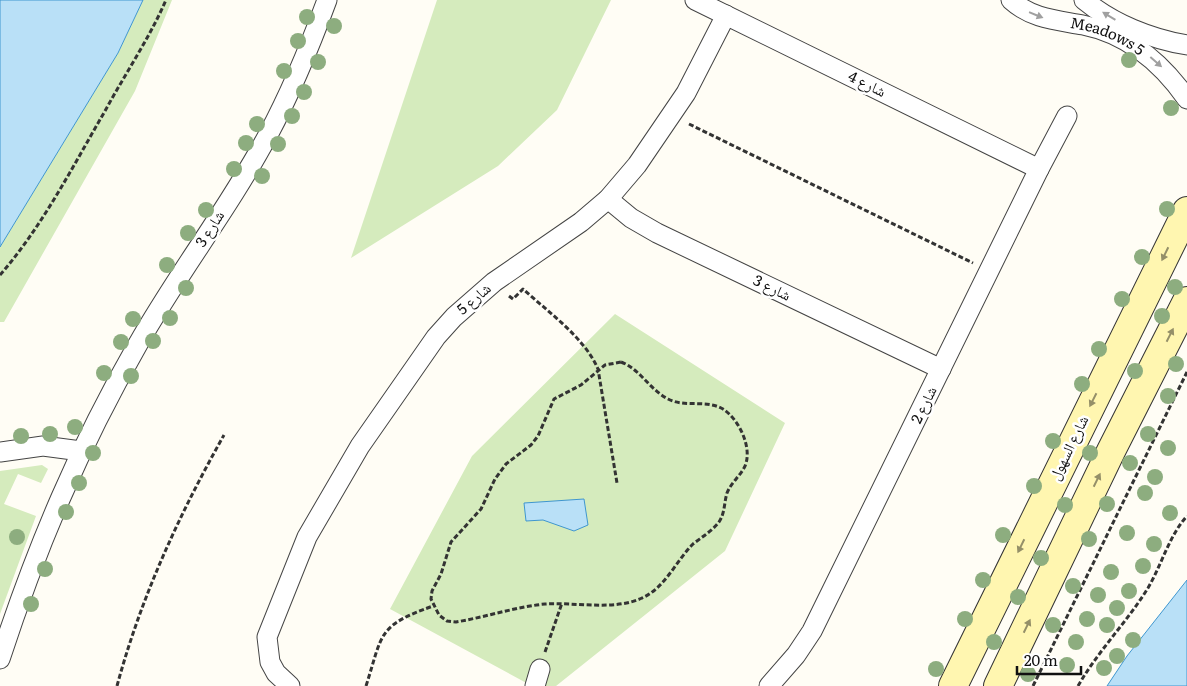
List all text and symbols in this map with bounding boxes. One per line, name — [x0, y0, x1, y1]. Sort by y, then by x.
street label: Meadows 5 — [1069, 10, 1150, 60]
one-way arrow — [1103, 11, 1116, 20]
one-way arrow — [1029, 12, 1043, 20]
one-way arrow — [1149, 57, 1162, 68]
street label: شارع 4 — [845, 64, 891, 102]
street label: شارع 3 — [188, 205, 229, 251]
one-way arrow — [1161, 247, 1169, 262]
street label: شارع 3 — [750, 268, 796, 306]
street label: شارع 5 — [451, 276, 495, 319]
one-way arrow — [1166, 327, 1174, 342]
street label: شارع 2 — [904, 382, 942, 427]
one-way arrow — [1089, 393, 1097, 407]
street label: شارع السهول — [1042, 411, 1093, 484]
one-way arrow — [1093, 473, 1101, 487]
one-way arrow — [1017, 539, 1025, 553]
one-way arrow — [1023, 619, 1031, 633]
scale bar — [1017, 644, 1081, 676]
text: 20 m — [1024, 648, 1058, 671]

